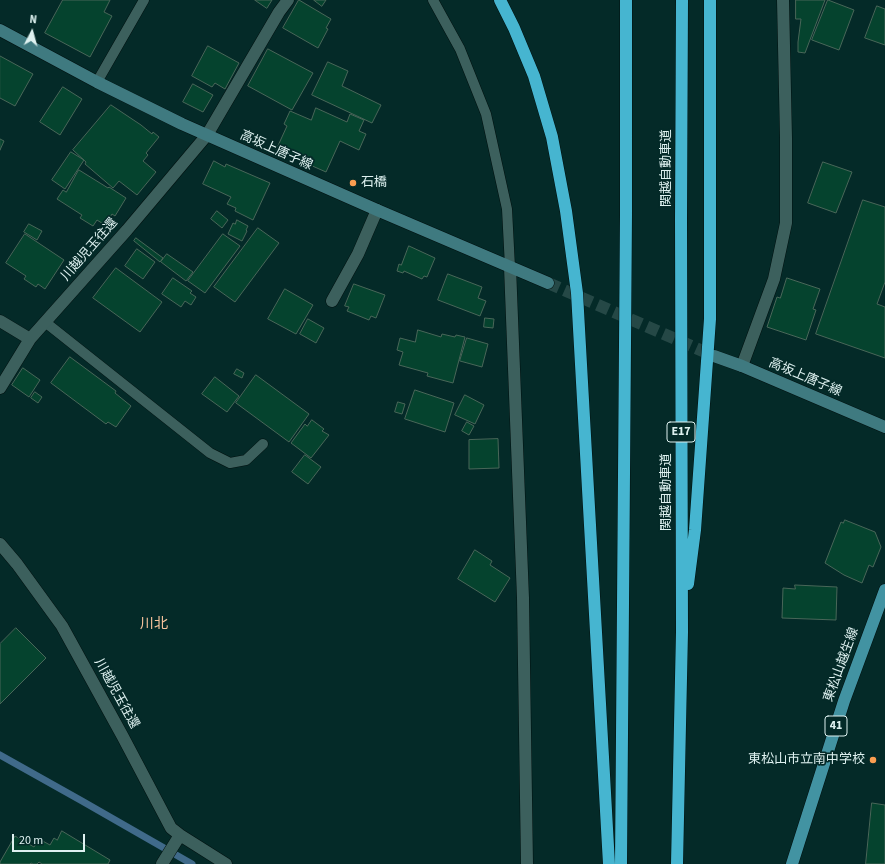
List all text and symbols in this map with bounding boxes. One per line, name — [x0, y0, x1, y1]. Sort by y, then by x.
north arrow — [12, 12, 52, 52]
text: N — [29, 12, 38, 27]
street label: 高坂上唐子線 — [237, 128, 315, 174]
street label: 関越自動車道 — [659, 129, 675, 207]
place label: 石橋 — [361, 175, 387, 191]
marker: 石橋 — [348, 178, 358, 188]
street label: 川越児玉往還 — [59, 215, 121, 285]
street label: 高坂上唐子線 — [766, 356, 844, 400]
road number: E17 — [667, 422, 695, 442]
street label: 関越自動車道 — [659, 453, 675, 531]
district label: 川北 — [140, 617, 168, 633]
street label: 東松山越生線 — [821, 626, 863, 704]
street label: 川越児玉往還 — [90, 656, 142, 732]
road number: 41 — [825, 716, 847, 736]
place label: 東松山市立南中学校 — [748, 752, 865, 768]
marker: 東松山市立南中学校 — [868, 755, 878, 765]
scale bar — [14, 826, 87, 852]
text: 20 m — [19, 832, 43, 849]

